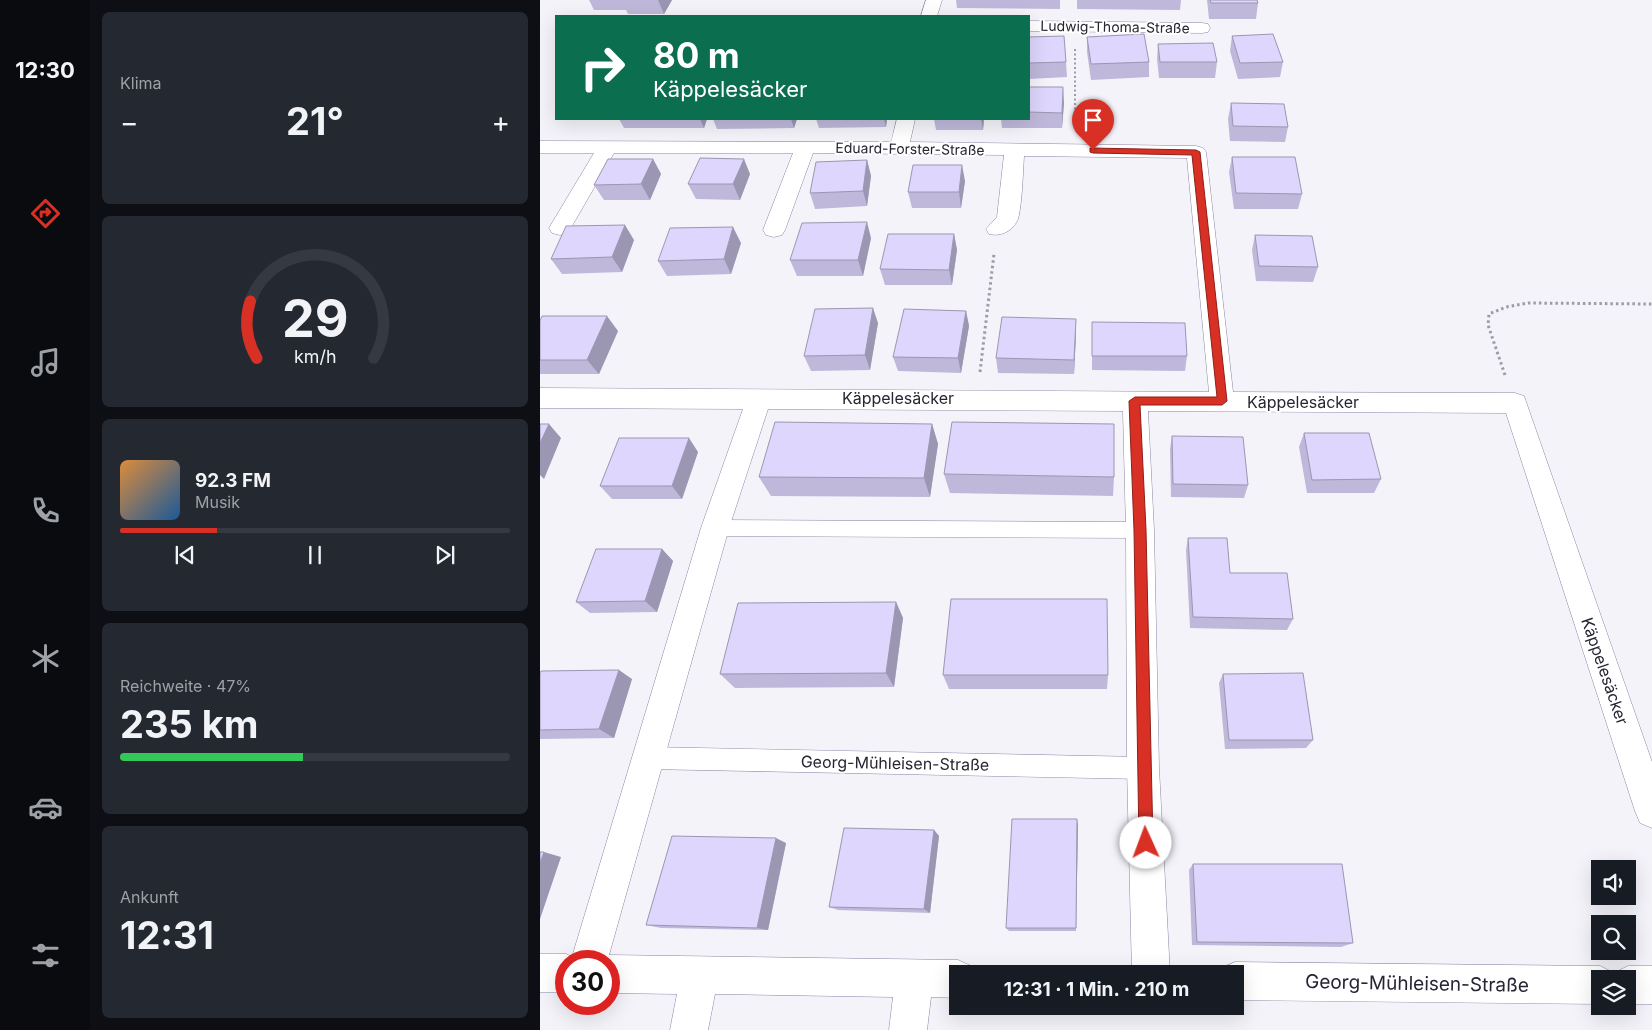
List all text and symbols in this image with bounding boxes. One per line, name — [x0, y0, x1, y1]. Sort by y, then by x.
street label: Ludwig-Thoma-Straße — [1040, 17, 1190, 36]
text: 80 m — [653, 34, 740, 76]
icon: right — [570, 35, 635, 100]
text: 12:30 — [15, 57, 75, 83]
text: Klima — [120, 73, 162, 93]
text: Käppelesäcker — [653, 76, 807, 102]
text: 21° — [286, 98, 344, 144]
pin — [1072, 99, 1114, 150]
text: − — [120, 105, 139, 139]
text: + — [491, 105, 510, 139]
icon: arrive — [1079, 106, 1107, 134]
street label: Eduard-Forster-Straße — [835, 139, 985, 158]
icon: directions — [28, 196, 63, 231]
text: 29 — [282, 287, 348, 350]
icon: music — [28, 345, 63, 380]
text: km/h — [294, 346, 336, 367]
street label: Käppelesäcker — [842, 388, 954, 408]
street label: Käppelesäcker — [1247, 392, 1359, 412]
text: 92.3 FM — [195, 469, 271, 492]
text: Musik — [195, 492, 240, 512]
icon: phone — [28, 493, 63, 528]
icon: previous — [171, 541, 199, 569]
icon: pause — [301, 541, 329, 569]
icon: next — [431, 541, 459, 569]
street label: Käppelesäcker — [1577, 615, 1633, 727]
icon: climate — [28, 641, 63, 676]
text: Reichweite · 47% — [120, 676, 251, 696]
text: 235 km — [120, 701, 258, 747]
street label: Georg-Mühleisen-Straße — [801, 751, 989, 775]
icon: car — [28, 790, 63, 825]
position arrow — [1119, 816, 1171, 868]
map controls — [1591, 860, 1636, 1015]
button: sound — [1591, 860, 1636, 905]
text: Ankunft — [120, 887, 179, 907]
text: 12:31 — [120, 912, 214, 958]
button: search — [1591, 915, 1636, 960]
icon: filters — [28, 938, 63, 973]
speed limit sign: 30 — [555, 950, 620, 1015]
street label: Georg-Mühleisen-Straße — [1305, 970, 1529, 997]
button: layers — [1591, 970, 1636, 1015]
text: 12:31 · 1 Min. · 210 m — [1004, 978, 1189, 1001]

